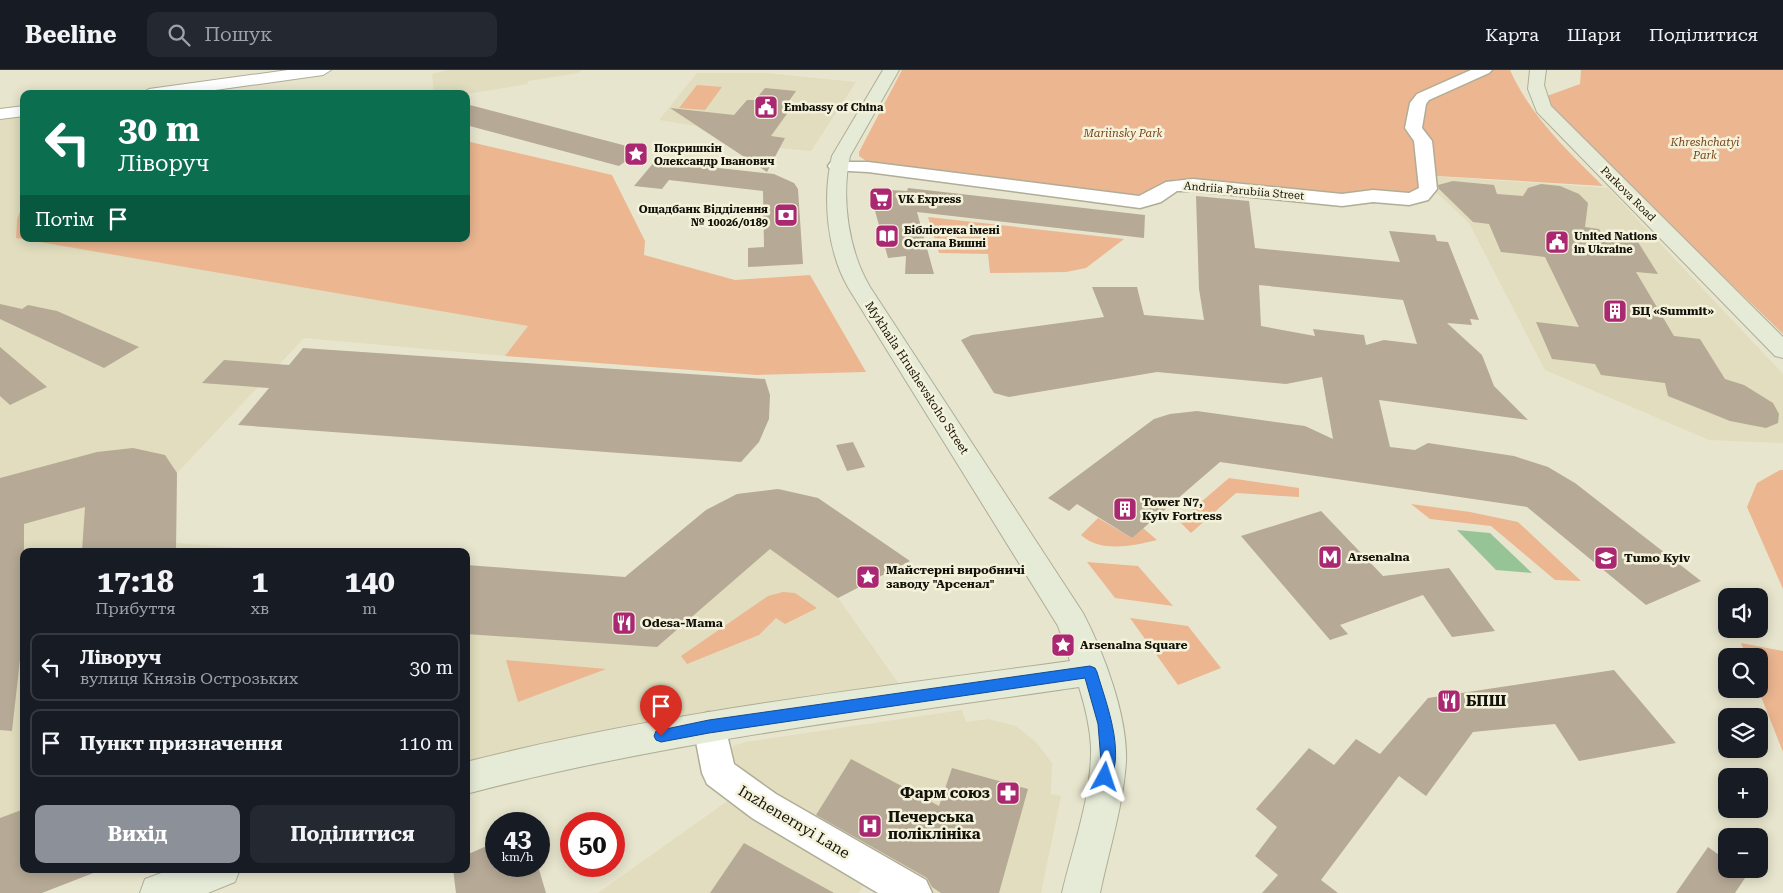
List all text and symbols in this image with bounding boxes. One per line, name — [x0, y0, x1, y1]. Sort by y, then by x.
search box — [147, 12, 497, 57]
text: Beeline — [25, 21, 117, 49]
icon: search — [165, 21, 193, 49]
text: Пошук — [205, 23, 272, 46]
text: Карта — [1485, 24, 1539, 45]
text: Шари — [1567, 24, 1621, 45]
text: Поділитися — [1649, 24, 1758, 45]
public building icon: Embassy of China — [753, 94, 779, 120]
place label: Embassy of China — [784, 101, 884, 114]
text: 30 m — [118, 109, 200, 150]
icon: left — [35, 110, 100, 175]
park label: Mariinsky Park — [1082, 127, 1163, 140]
park label: Khreshchatyi Park — [1670, 136, 1740, 162]
place icon: Покришкін Олександр Іванович — [623, 141, 649, 167]
place label: Покришкін Олександр Іванович — [654, 142, 775, 168]
text: Ліворуч — [118, 151, 209, 176]
street label: Parkova Road — [1598, 164, 1658, 224]
street label: Andriia Parubiia Street — [1183, 179, 1305, 203]
supermarket icon: VK Express — [868, 186, 894, 212]
place label: VK Express — [898, 193, 961, 206]
bank icon: Ощадбанк Відділення № 10026/0189 — [773, 202, 799, 228]
place label: Ощадбанк Відділення № 10026/0189 — [639, 203, 768, 229]
icon: arrive — [104, 205, 132, 233]
text: Потім — [35, 208, 94, 231]
library icon: Бібліотека імені Остапа Вишні — [874, 223, 900, 249]
place label: Бібліотека імені Остапа Вишні — [904, 224, 1000, 250]
public building icon: United Nations in Ukraine — [1544, 229, 1570, 255]
place label: United Nations in Ukraine — [1574, 230, 1658, 256]
building icon: БЦ «Summit» — [1602, 298, 1628, 324]
street label: Mykhaila Hrushevskoho Street — [862, 299, 972, 457]
place label: БЦ «Summit» — [1632, 304, 1714, 318]
place label: Tower N7, Kyiv Fortress — [1142, 495, 1222, 523]
building icon: Tower N7, Kyiv Fortress — [1112, 496, 1138, 522]
metro station icon: Arsenalna — [1317, 544, 1343, 570]
school or university icon: Tumo Kyiv — [1593, 545, 1619, 571]
place label: Arsenalna — [1348, 550, 1410, 564]
place label: Tumo Kyiv — [1624, 551, 1691, 565]
place label: Майстерні виробничі заводу "Арсенал" — [886, 563, 1025, 591]
text: 17:18 — [97, 564, 174, 599]
text: 1 — [252, 564, 268, 599]
text: 140 — [344, 564, 395, 599]
place icon: Майстерні виробничі заводу "Арсенал" — [855, 564, 881, 590]
map controls — [1718, 588, 1768, 878]
button: sound — [1718, 588, 1768, 638]
text: Прибуття — [95, 599, 176, 618]
text: хв — [251, 599, 269, 618]
text: m — [362, 599, 377, 618]
restaurant icon: Odesa-Mama — [611, 610, 637, 636]
place label: Odesa-Mama — [642, 616, 723, 630]
place icon: Arsenalna Square — [1050, 632, 1076, 658]
place label: Arsenalna Square — [1080, 638, 1188, 652]
text: Ліворуч — [80, 646, 161, 669]
button: search — [1718, 648, 1768, 698]
icon: left — [37, 653, 65, 681]
text: 30 m — [410, 656, 453, 679]
text: вулиця Князів Острозьких — [80, 669, 298, 688]
pin — [640, 685, 682, 736]
restaurant icon: БПШ — [1436, 688, 1462, 714]
icon: arrive — [647, 692, 675, 720]
place label: БПШ — [1466, 692, 1507, 710]
button: layers — [1718, 708, 1768, 758]
icon: arrive — [37, 729, 65, 757]
text: Пункт призначення — [80, 732, 282, 755]
text: 110 m — [399, 732, 453, 755]
position arrow — [1078, 750, 1130, 802]
button: + — [1718, 768, 1768, 818]
pharmacy icon: Фарм союз — [995, 780, 1021, 806]
street label: Inzhenernyi Lane — [735, 782, 853, 862]
place label: Фарм союз — [900, 784, 990, 802]
button: Вихід — [35, 805, 240, 863]
button: Поділитися — [250, 805, 455, 863]
place label: Печерська поліклініка — [888, 808, 981, 843]
speed limit sign: 50 — [560, 812, 625, 877]
hospital icon: Печерська поліклініка — [857, 813, 883, 839]
text: 43 — [503, 824, 532, 853]
button: − — [1718, 828, 1768, 878]
text: km/h — [501, 850, 534, 864]

